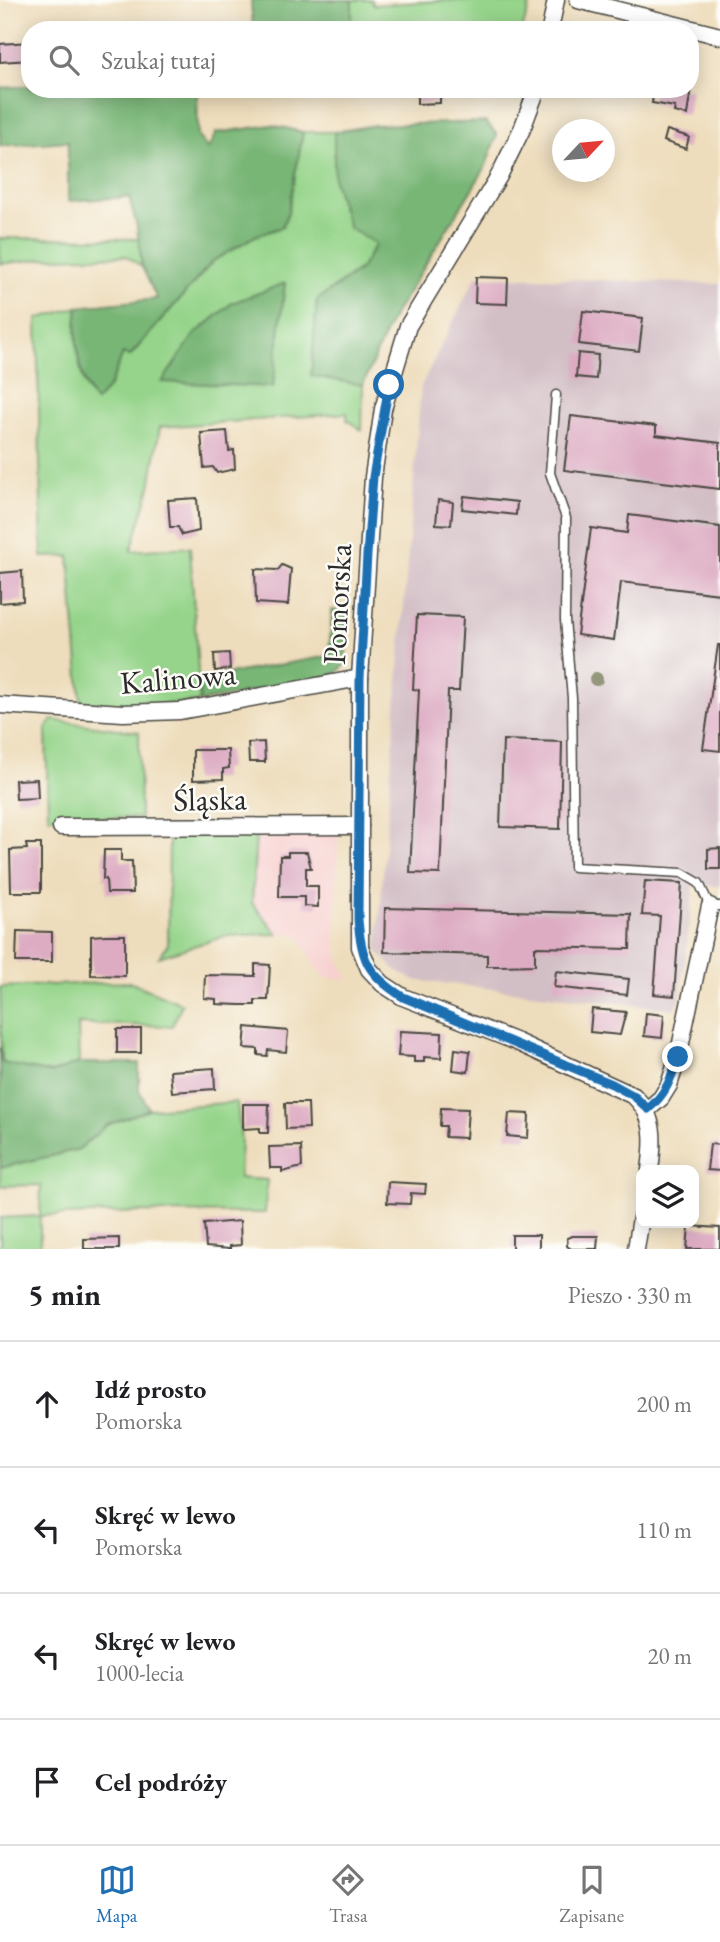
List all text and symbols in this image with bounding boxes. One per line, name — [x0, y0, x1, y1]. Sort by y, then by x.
search box — [21, 21, 699, 98]
icon: search — [45, 41, 83, 79]
text: Szukaj tutaj — [101, 43, 216, 77]
north arrow — [552, 119, 615, 182]
route start — [373, 369, 404, 400]
street label: Pomorska — [313, 542, 361, 666]
street label: Kalinowa — [118, 652, 238, 704]
street label: Śląska — [173, 777, 247, 821]
route end — [662, 1041, 693, 1072]
map controls — [636, 1165, 699, 1228]
button: layers — [636, 1165, 699, 1228]
text: 5 min — [28, 1275, 101, 1314]
text: Pieszo · 330 m — [568, 1280, 692, 1310]
text: Idź prosto — [95, 1372, 206, 1406]
icon: ahead — [28, 1385, 66, 1423]
text: 200 m — [636, 1389, 692, 1419]
text: Pomorska — [95, 1406, 182, 1436]
text: Skręć w lewo — [95, 1498, 236, 1532]
icon: left — [28, 1511, 66, 1549]
text: 110 m — [636, 1515, 692, 1545]
text: Pomorska — [95, 1532, 182, 1562]
text: Skręć w lewo — [95, 1624, 236, 1658]
icon: left — [28, 1637, 66, 1675]
text: 20 m — [647, 1641, 692, 1671]
text: 1000-lecia — [95, 1658, 184, 1688]
icon: arrive — [28, 1763, 66, 1801]
text: Cel podróży — [95, 1765, 227, 1799]
tab: Mapa — [96, 1861, 137, 1928]
tab: Trasa — [329, 1861, 368, 1928]
tab: Zapisane — [559, 1861, 624, 1928]

